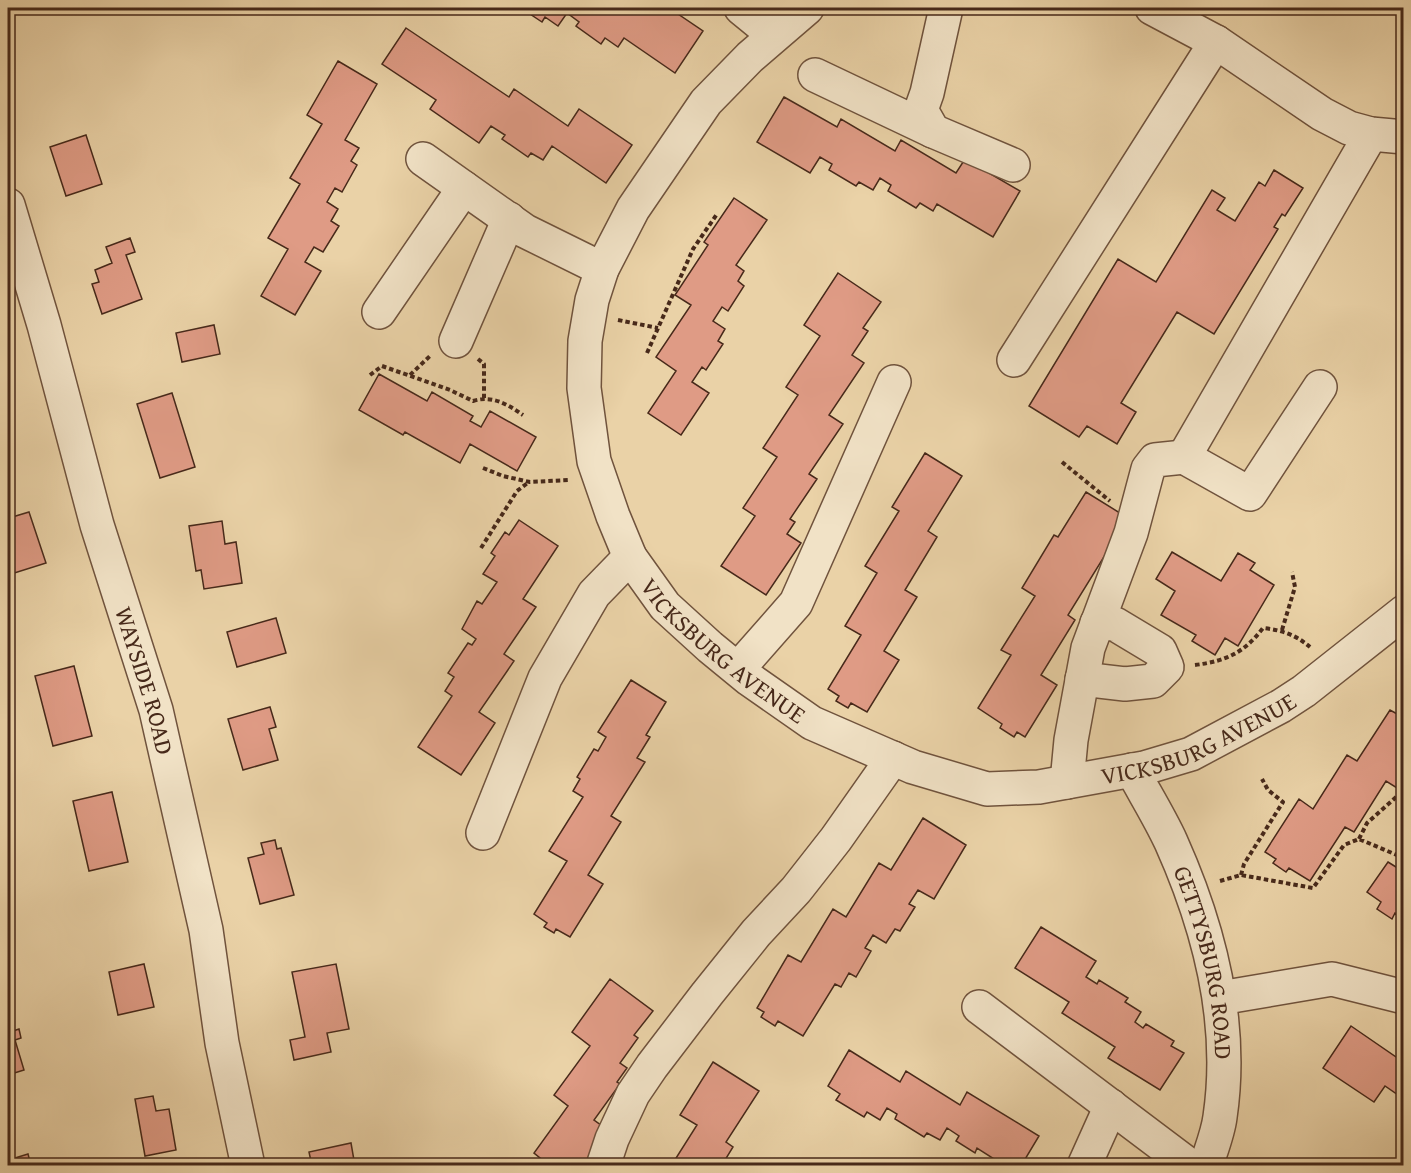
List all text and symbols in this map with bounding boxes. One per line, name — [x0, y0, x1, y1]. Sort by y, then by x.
street label: VICKSBURG AVENUE — [633, 570, 813, 731]
street label: WAYSIDE ROAD — [107, 602, 183, 758]
street label: VICKSBURG AVENUE — [1098, 684, 1303, 793]
street label: GETTYSBURG ROAD — [1165, 860, 1242, 1060]

